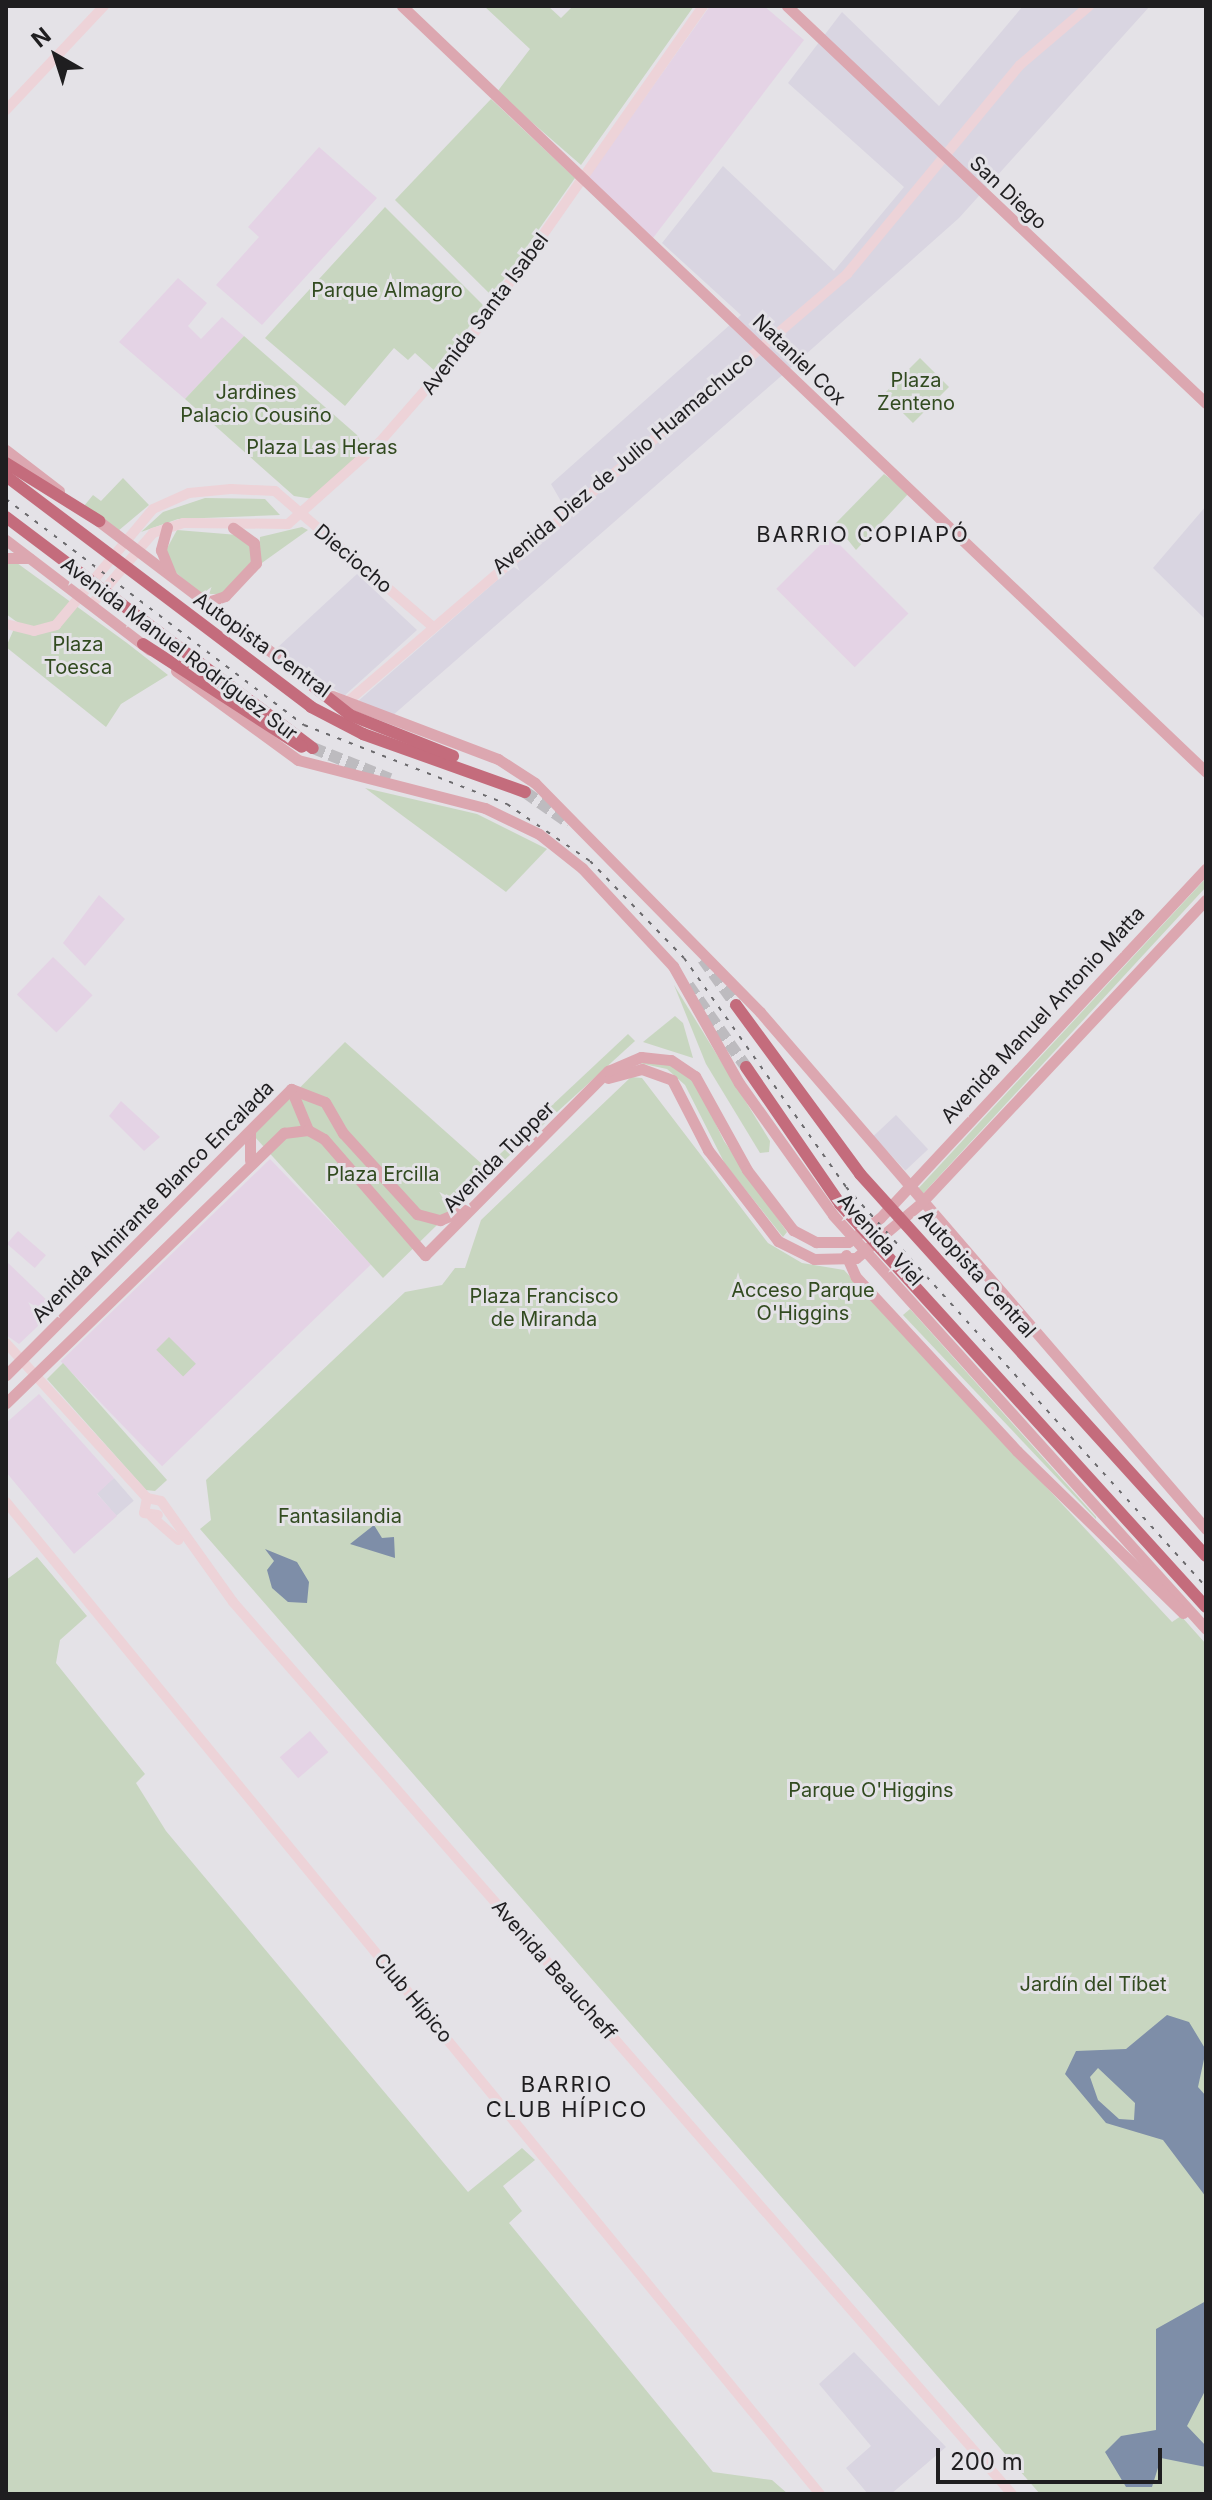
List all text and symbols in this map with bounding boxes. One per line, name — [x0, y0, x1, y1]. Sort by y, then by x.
north arrow — [16, 16, 96, 96]
text: N — [26, 22, 56, 53]
street label: San Diego — [964, 151, 1052, 235]
street label: Avenida Santa Isabel — [416, 229, 554, 399]
park label: Parque Almagro — [311, 278, 463, 302]
street label: Nataniel Cox — [747, 310, 851, 410]
street label: Avenida Diez de Julio Huamachuco — [488, 347, 758, 579]
park label: Plaza Zenteno — [877, 368, 955, 415]
park label: Jardines Palacio Cousiño — [180, 380, 332, 427]
park label: Plaza Las Heras — [246, 435, 398, 459]
street label: Dieciocho — [309, 519, 397, 599]
district label: BARRIO COPIAPÓ — [756, 522, 970, 548]
street label: Avenida Manuel Rodríguez Sur — [56, 552, 302, 746]
street label: Autopista Central — [189, 587, 335, 703]
park label: Plaza Toesca — [44, 632, 112, 679]
street label: Avenida Manuel Antonio Matta — [936, 902, 1150, 1128]
street label: Avenida Almirante Blanco Encalada — [27, 1076, 279, 1328]
street label: Avenida Tupper — [438, 1096, 560, 1218]
park label: Plaza Ercilla — [326, 1162, 440, 1186]
street label: Avenida Viel — [832, 1189, 928, 1291]
street label: Autopista Central — [913, 1205, 1041, 1343]
park label: Acceso Parque O'Higgins — [731, 1278, 875, 1325]
park label: Plaza Francisco de Miranda — [470, 1284, 618, 1331]
park label: Fantasilandia — [278, 1504, 402, 1528]
park label: Parque O'Higgins — [788, 1778, 954, 1802]
street label: Avenida Beaucheff — [487, 1895, 621, 2045]
street label: Club Hípico — [369, 1948, 457, 2048]
park label: Jardín del Tíbet — [1020, 1972, 1166, 1996]
district label: BARRIO CLUB HÍPICO — [486, 2071, 648, 2122]
scale bar — [940, 2432, 1166, 2482]
text: 200 m — [950, 2447, 1023, 2476]

